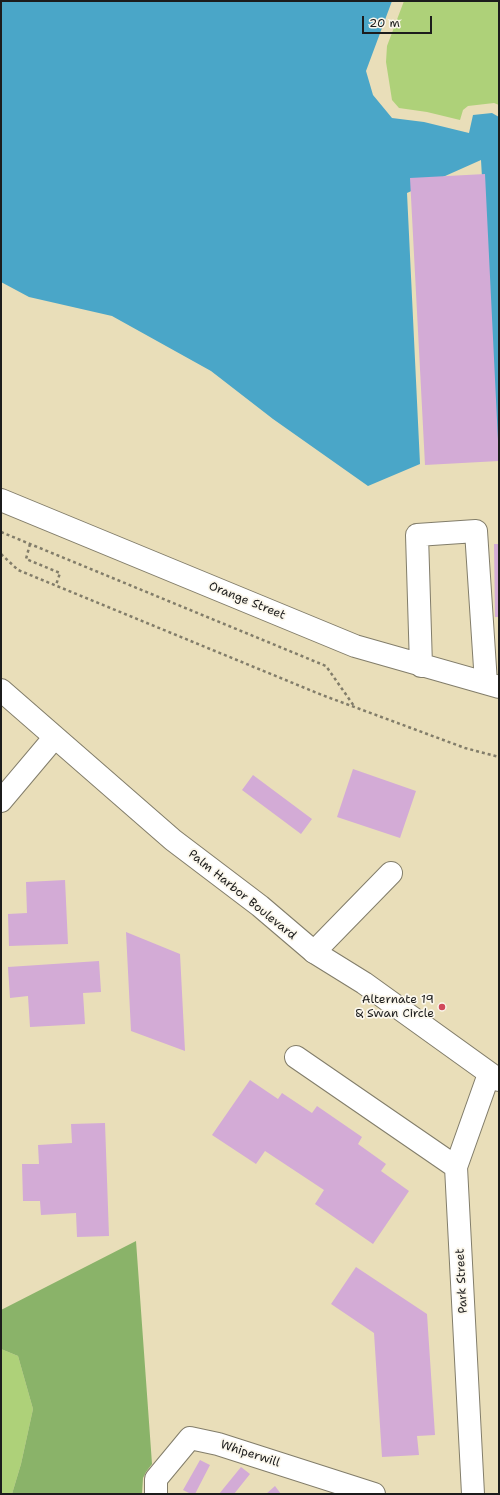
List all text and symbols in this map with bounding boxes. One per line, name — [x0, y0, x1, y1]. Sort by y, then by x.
scale bar — [364, 8, 434, 34]
text: 20 m — [369, 15, 400, 31]
street label: Orange Street — [206, 579, 288, 623]
street label: Palm Harbor Boulevard — [185, 847, 299, 943]
place label: Alternate 19 & Swan Circle — [356, 993, 434, 1021]
marker: Alternate 19 & Swan Circle — [437, 1002, 447, 1012]
street label: Park Street — [453, 1248, 471, 1314]
street label: Whiperwill — [218, 1438, 282, 1470]

